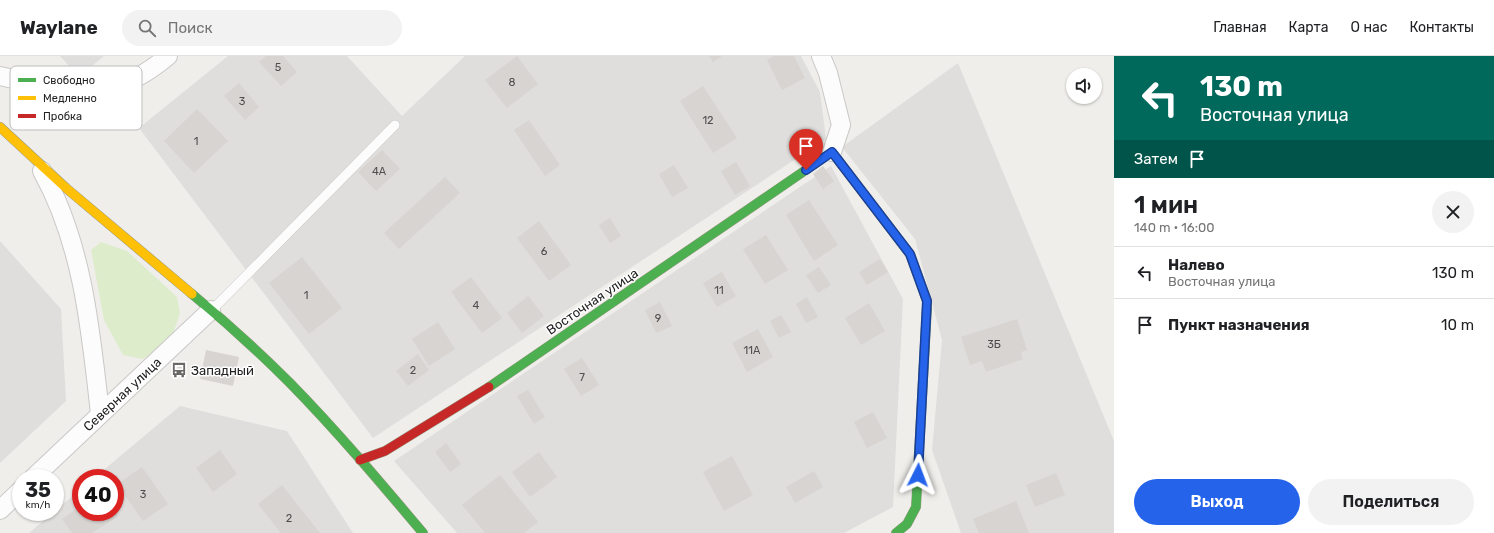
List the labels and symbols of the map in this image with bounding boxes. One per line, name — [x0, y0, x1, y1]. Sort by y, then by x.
house number: 5 — [275, 61, 282, 74]
legend — [10, 66, 142, 130]
text: Свободно — [43, 74, 95, 87]
house number: 8 — [509, 76, 516, 89]
text: Медленно — [43, 92, 97, 105]
house number: 3 — [239, 95, 246, 108]
text: Пробка — [43, 110, 82, 123]
house number: 12 — [702, 114, 714, 127]
pin — [789, 129, 823, 170]
house number: 1 — [194, 135, 198, 148]
house number: 4А — [372, 165, 387, 178]
house number: 6 — [541, 245, 548, 258]
street label: Восточная улица — [544, 265, 641, 338]
house number: 11 — [714, 284, 724, 297]
house number: 1 — [304, 289, 308, 302]
house number: 4 — [473, 299, 480, 312]
house number: 9 — [655, 312, 661, 325]
house number: 3Б — [987, 338, 1001, 351]
house number: 11А — [744, 344, 761, 357]
street label: Северная улица — [80, 354, 164, 434]
bus stop icon: Западный — [170, 361, 188, 379]
place label: Западный — [191, 363, 254, 378]
house number: 2 — [410, 364, 416, 377]
house number: 7 — [579, 371, 585, 384]
position arrow — [897, 454, 939, 496]
speed limit sign: 40 — [72, 469, 124, 521]
house number: 3 — [140, 488, 147, 501]
house number: 2 — [286, 512, 292, 525]

